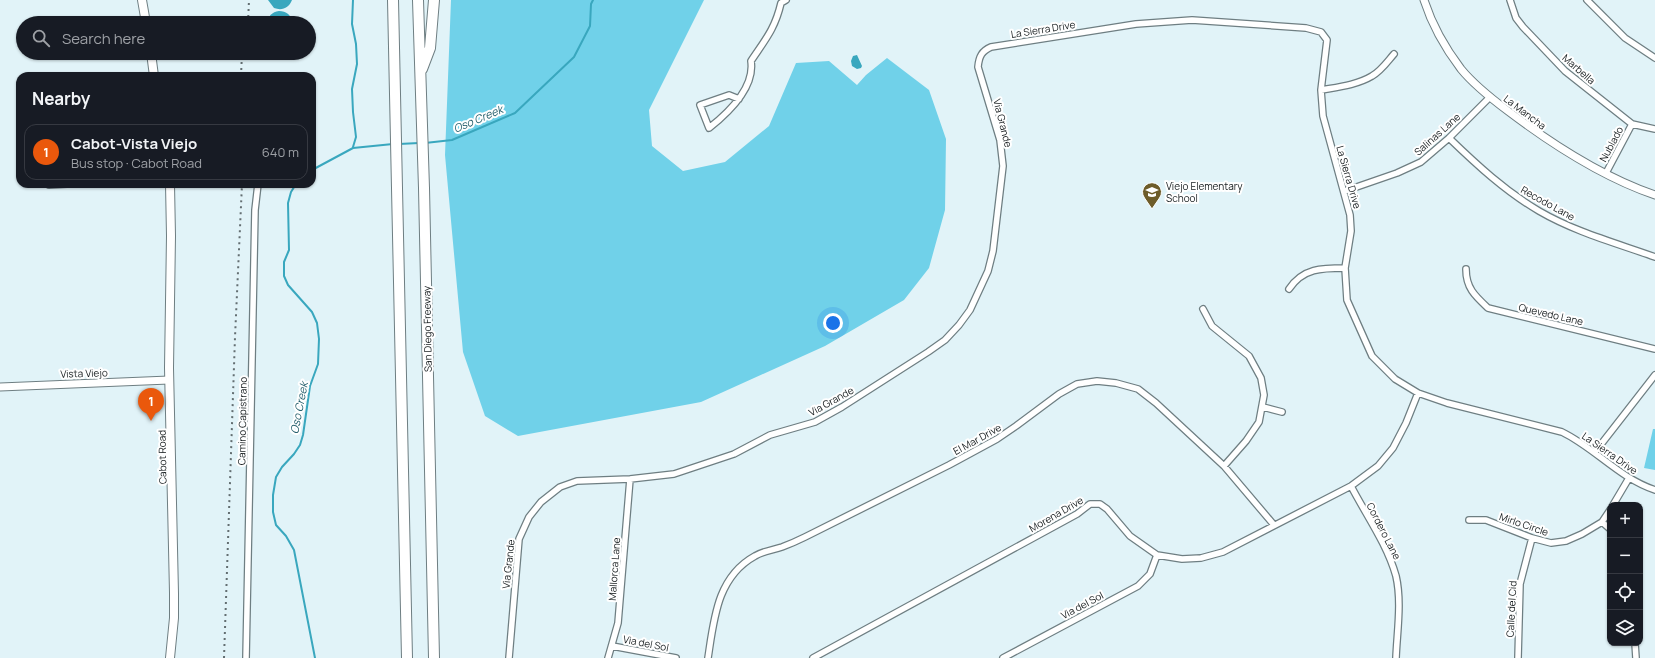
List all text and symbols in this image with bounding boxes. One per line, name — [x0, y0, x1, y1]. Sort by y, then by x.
search box — [16, 16, 316, 60]
street label: La Sierra Drive — [1010, 17, 1076, 41]
icon: search — [30, 27, 52, 49]
text: Search here — [62, 28, 145, 49]
street label: Marbella — [1559, 51, 1599, 87]
text: Nearby — [32, 87, 90, 110]
street label: La Mancha — [1501, 91, 1549, 133]
street label: Via Grande — [990, 97, 1016, 149]
water label: Oso Creek — [451, 101, 506, 136]
street label: Salinas Lane — [1411, 109, 1463, 158]
street label: Nublado — [1596, 124, 1626, 164]
text: Cabot-Vista Viejo — [71, 133, 197, 154]
text: 1 — [43, 143, 49, 161]
text: 640 m — [262, 143, 299, 161]
street label: La Sierra Drive — [1333, 144, 1365, 210]
text: Bus stop · Cabot Road — [71, 154, 202, 172]
place label: Viejo Elementary School — [1166, 179, 1243, 205]
school or university icon: Viejo Elementary School — [1141, 181, 1163, 209]
street label: Recodo Lane — [1518, 182, 1578, 224]
street label: San Diego Freeway — [419, 285, 435, 372]
street label: Quevedo Lane — [1517, 300, 1585, 328]
your location — [823, 313, 843, 333]
street label: Vista Viejo — [60, 365, 108, 381]
street label: Camino Capistrano — [234, 377, 250, 465]
water label: Oso Creek — [286, 379, 311, 435]
street label: Via Grande — [806, 383, 856, 419]
pin: 1 — [138, 388, 164, 421]
street label: El Mar Drive — [950, 420, 1004, 458]
street label: La Sierra Drive — [1579, 429, 1641, 477]
street label: Cabot Road — [155, 430, 169, 484]
street label: Morena Drive — [1026, 493, 1086, 535]
street label: Cordero Lane — [1364, 500, 1404, 562]
map controls — [1607, 502, 1643, 646]
button: + — [1607, 502, 1643, 538]
street label: Mirlo Circle — [1498, 509, 1551, 539]
street label: Mallorca Lane — [605, 537, 623, 601]
button: − — [1607, 538, 1643, 574]
street label: Via Grande — [498, 539, 518, 589]
button: locate — [1607, 574, 1643, 610]
street label: Calle del Cid — [1503, 580, 1519, 638]
street label: Via del Sol — [1058, 588, 1106, 622]
button: layers — [1607, 610, 1643, 646]
street label: Via del Sol — [622, 632, 670, 654]

